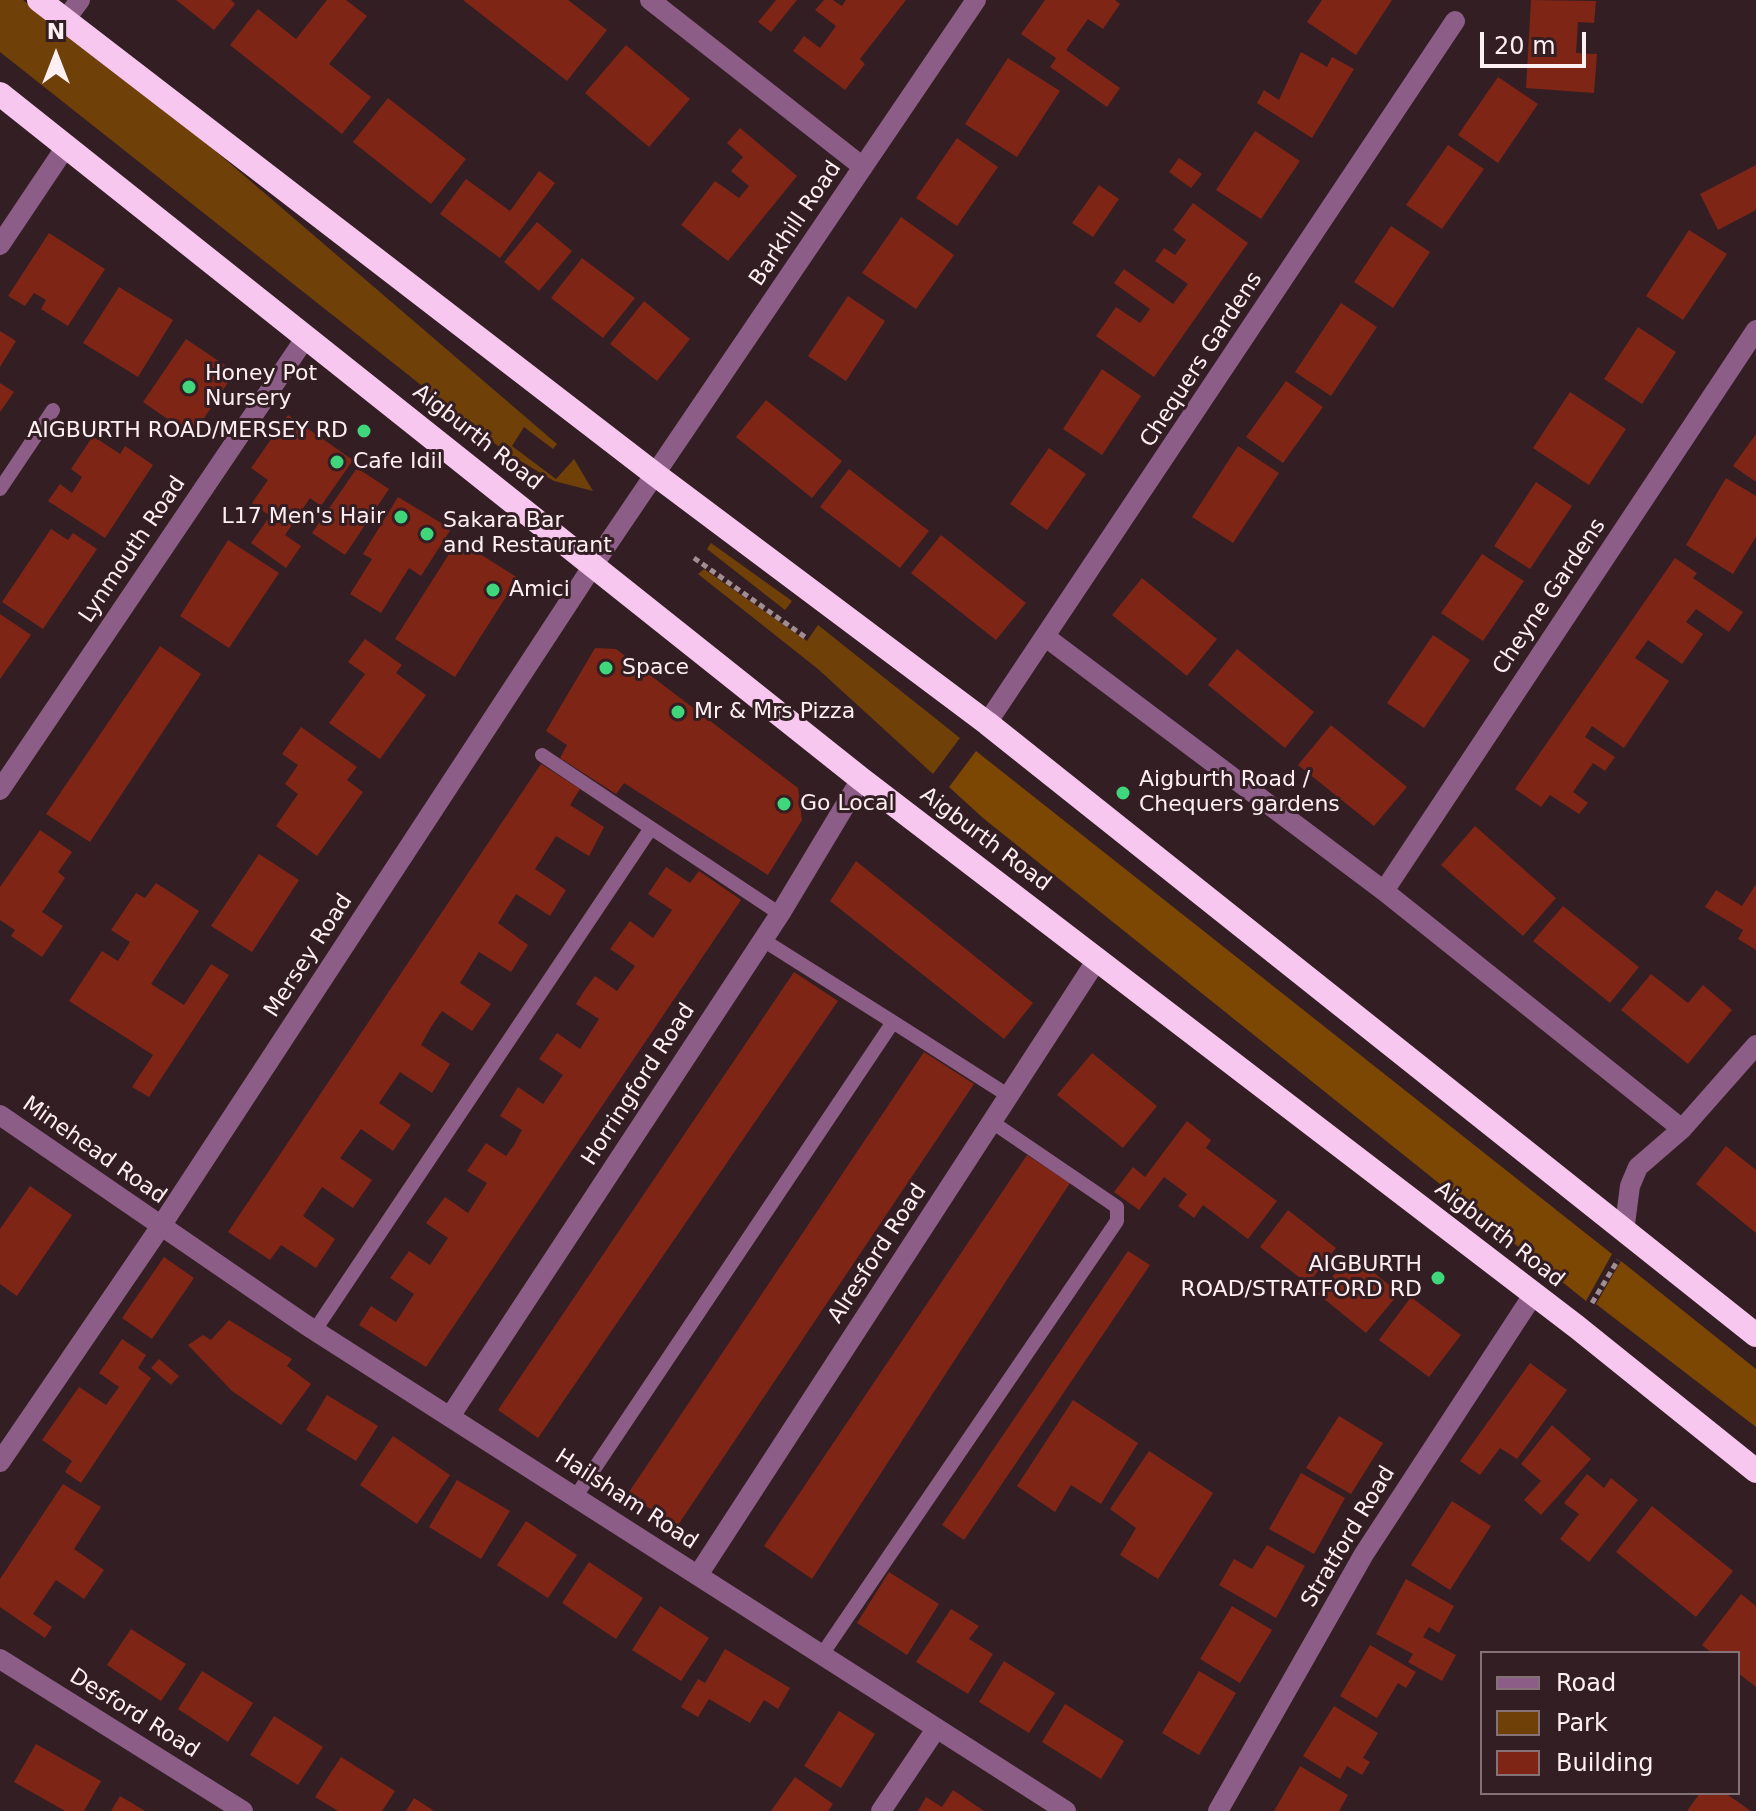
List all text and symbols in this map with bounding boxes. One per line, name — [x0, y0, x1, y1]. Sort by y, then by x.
north arrow — [16, 16, 96, 96]
scale bar — [1484, 16, 1590, 66]
text: N — [47, 19, 65, 44]
text: 20 m — [1494, 32, 1556, 60]
street label: Barkhill Road — [745, 157, 847, 291]
street label: Chequers Gardens — [1135, 267, 1269, 453]
place label: Honey Pot Nursery — [205, 361, 317, 412]
marker: Honey Pot Nursery — [180, 378, 198, 396]
street label: Aigburth Road — [407, 379, 547, 497]
place label: AIGBURTH ROAD/MERSEY RD — [27, 418, 348, 444]
marker: AIGBURTH ROAD/MERSEY RD — [355, 422, 373, 440]
place label: Cafe Idil — [353, 449, 443, 475]
marker: Cafe Idil — [328, 453, 346, 471]
street label: Lynmouth Road — [74, 472, 192, 628]
place label: L17 Men's Hair — [222, 504, 385, 530]
marker: L17 Men's Hair — [392, 508, 410, 526]
place label: Sakara Bar and Restaurant — [443, 508, 612, 560]
street label: Cheyne Gardens — [1488, 514, 1612, 680]
marker: Sakara Bar and Restaurant — [418, 525, 436, 543]
place label: Amici — [509, 577, 570, 603]
marker: Amici — [484, 581, 502, 599]
place label: Space — [622, 655, 689, 681]
marker: Space — [597, 659, 615, 677]
place label: Mr & Mrs Pizza — [694, 699, 855, 725]
marker: Mr & Mrs Pizza — [669, 703, 687, 721]
place label: Aigburth Road / Chequers gardens — [1139, 767, 1340, 818]
street label: Aigburth Road — [914, 782, 1056, 898]
marker: Aigburth Road / Chequers gardens — [1114, 784, 1132, 802]
place label: Go Local — [800, 791, 895, 817]
marker: Go Local — [775, 795, 793, 813]
street label: Mersey Road — [259, 889, 359, 1023]
street label: Horringford Road — [577, 999, 701, 1171]
street label: Minehead Road — [17, 1092, 171, 1210]
street label: Aigburth Road — [1429, 1176, 1569, 1294]
street label: Alresford Road — [823, 1179, 933, 1329]
place label: AIGBURTH ROAD/STRATFORD RD — [1180, 1252, 1422, 1304]
marker: AIGBURTH ROAD/STRATFORD RD — [1429, 1269, 1447, 1287]
street label: Hailsham Road — [550, 1444, 702, 1556]
street label: Stratford Road — [1297, 1462, 1401, 1612]
legend — [1480, 1651, 1740, 1795]
street label: Desford Road — [64, 1664, 204, 1764]
text: Road — [1556, 1669, 1616, 1697]
text: Park — [1556, 1709, 1608, 1737]
text: Building — [1556, 1749, 1653, 1777]

